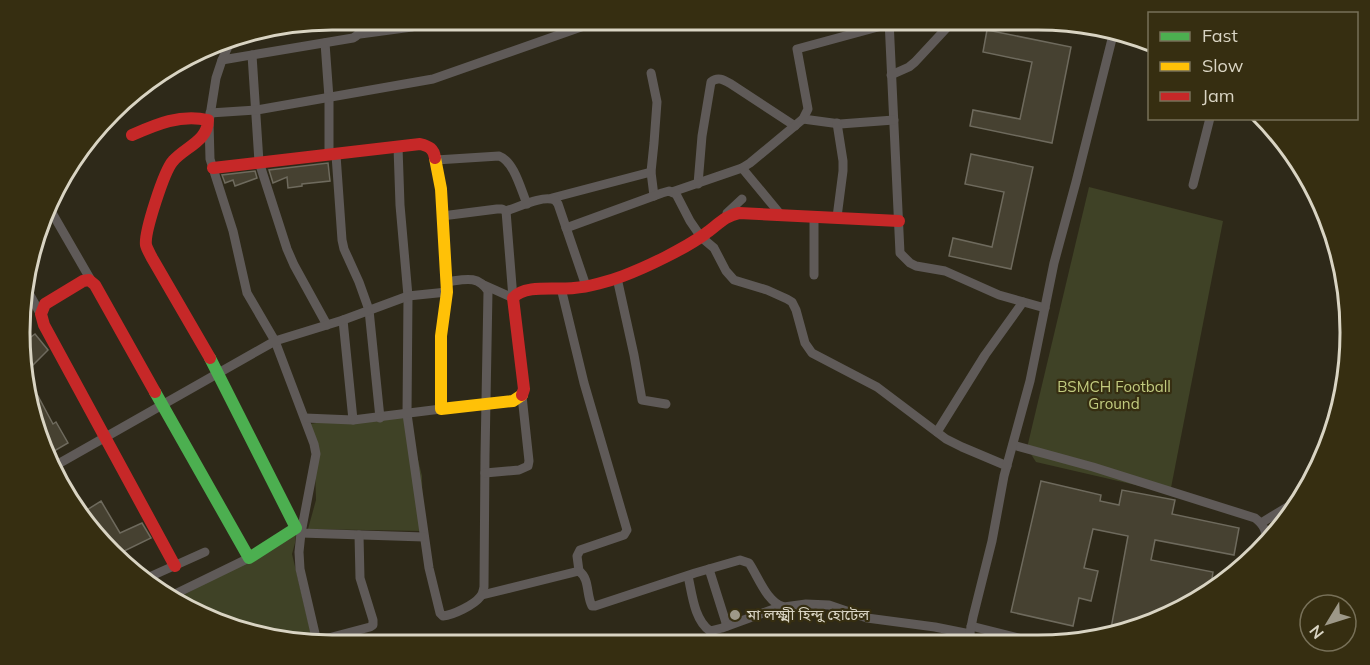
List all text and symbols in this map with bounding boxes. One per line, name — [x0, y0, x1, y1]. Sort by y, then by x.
legend — [1148, 12, 1358, 120]
text: Fast — [1202, 24, 1238, 47]
text: Slow — [1202, 54, 1244, 77]
text: Jam — [1202, 84, 1235, 107]
park label: BSMCH Football Ground — [1057, 377, 1171, 413]
north arrow — [1298, 593, 1358, 653]
place label: মা লক্ষ্মী হিন্দু হোটেল — [746, 605, 870, 624]
marker: মা লক্ষ্মী হিন্দু হোটেল — [728, 608, 742, 622]
text: N — [1305, 621, 1328, 643]

